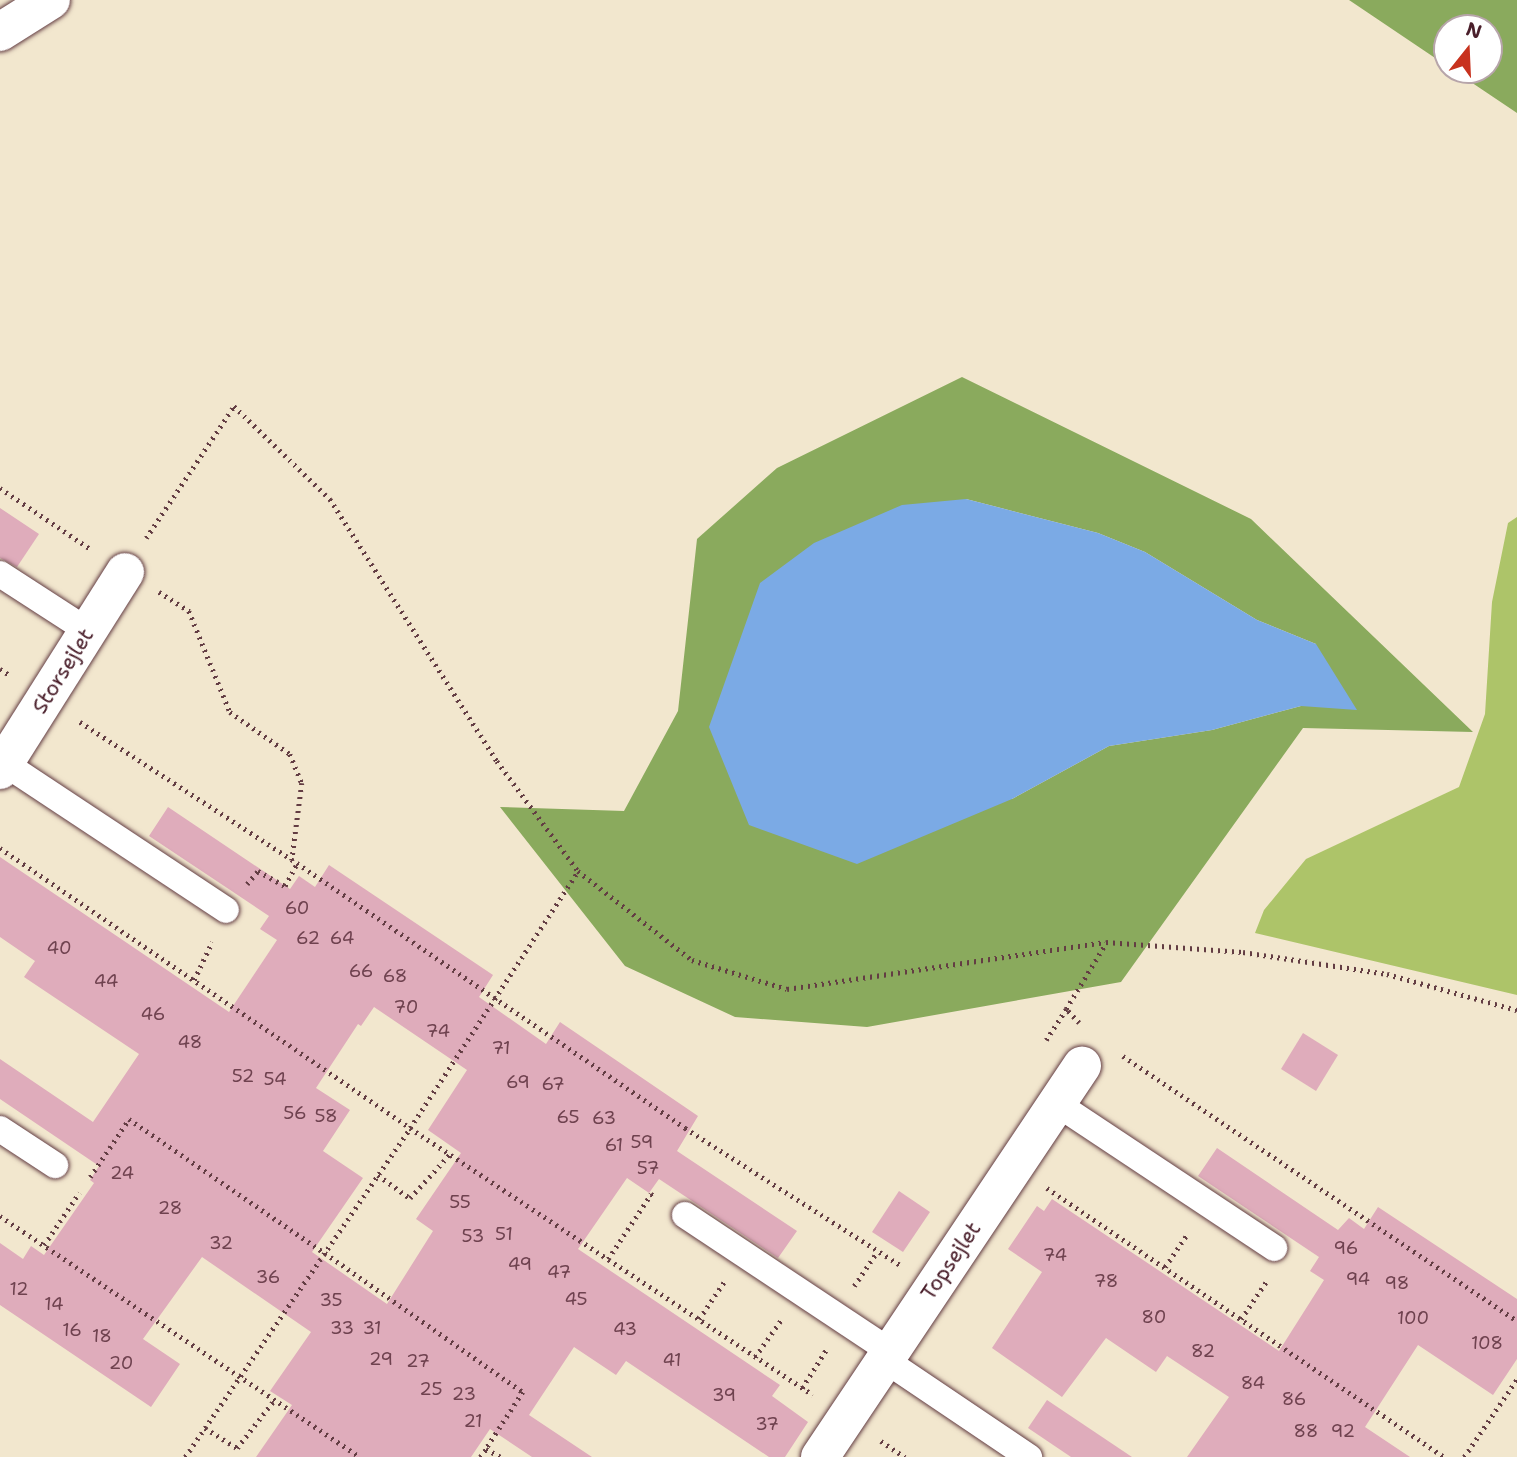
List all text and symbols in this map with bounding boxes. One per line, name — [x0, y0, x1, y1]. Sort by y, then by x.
north arrow — [1433, 14, 1503, 84]
text: N — [1463, 16, 1485, 45]
street label: Storsejlet — [27, 624, 99, 718]
house number: 60 — [285, 897, 309, 919]
house number: 62 — [296, 927, 320, 949]
house number: 64 — [330, 927, 354, 949]
house number: 40 — [46, 937, 72, 959]
house number: 66 — [349, 960, 373, 982]
house number: 68 — [383, 965, 407, 987]
house number: 44 — [94, 970, 118, 992]
house number: 70 — [394, 996, 418, 1018]
house number: 46 — [141, 1003, 165, 1025]
house number: 74 — [426, 1020, 450, 1042]
house number: 48 — [178, 1031, 202, 1053]
house number: 71 — [491, 1037, 511, 1059]
house number: 52 — [232, 1065, 254, 1087]
house number: 54 — [263, 1068, 287, 1090]
house number: 69 — [506, 1071, 530, 1093]
house number: 67 — [541, 1073, 565, 1095]
house number: 56 — [283, 1102, 307, 1124]
house number: 58 — [314, 1105, 338, 1127]
house number: 65 — [557, 1106, 579, 1128]
house number: 63 — [592, 1107, 616, 1129]
house number: 59 — [631, 1131, 653, 1153]
house number: 61 — [605, 1134, 623, 1156]
house number: 57 — [637, 1157, 659, 1179]
house number: 24 — [110, 1162, 134, 1184]
house number: 55 — [449, 1191, 471, 1213]
house number: 28 — [158, 1197, 182, 1219]
street label: Topsejlet — [916, 1217, 986, 1305]
house number: 51 — [495, 1223, 513, 1245]
house number: 53 — [462, 1225, 484, 1247]
house number: 32 — [209, 1232, 233, 1254]
house number: 96 — [1334, 1237, 1358, 1259]
house number: 74 — [1043, 1244, 1067, 1266]
house number: 49 — [508, 1253, 532, 1275]
house number: 47 — [547, 1261, 571, 1283]
house number: 36 — [256, 1266, 280, 1288]
house number: 94 — [1346, 1268, 1370, 1290]
house number: 78 — [1094, 1270, 1118, 1292]
house number: 98 — [1385, 1272, 1409, 1294]
house number: 12 — [9, 1278, 29, 1300]
house number: 45 — [564, 1288, 588, 1310]
house number: 35 — [319, 1289, 343, 1311]
house number: 14 — [44, 1293, 64, 1315]
house number: 80 — [1142, 1306, 1166, 1328]
house number: 100 — [1397, 1307, 1429, 1329]
house number: 33 — [330, 1317, 354, 1339]
house number: 31 — [362, 1317, 382, 1339]
house number: 43 — [613, 1318, 637, 1340]
house number: 16 — [62, 1319, 82, 1341]
house number: 18 — [92, 1325, 112, 1347]
house number: 108 — [1471, 1332, 1503, 1354]
house number: 82 — [1191, 1340, 1215, 1362]
house number: 29 — [369, 1348, 393, 1370]
house number: 41 — [662, 1349, 682, 1371]
house number: 27 — [406, 1350, 430, 1372]
house number: 20 — [109, 1352, 133, 1374]
house number: 84 — [1241, 1372, 1265, 1394]
house number: 25 — [419, 1378, 443, 1400]
house number: 23 — [452, 1383, 476, 1405]
house number: 39 — [712, 1384, 736, 1406]
house number: 86 — [1282, 1388, 1306, 1410]
house number: 21 — [463, 1410, 483, 1432]
house number: 37 — [755, 1413, 779, 1435]
house number: 88 — [1294, 1420, 1318, 1442]
house number: 92 — [1331, 1420, 1355, 1442]

